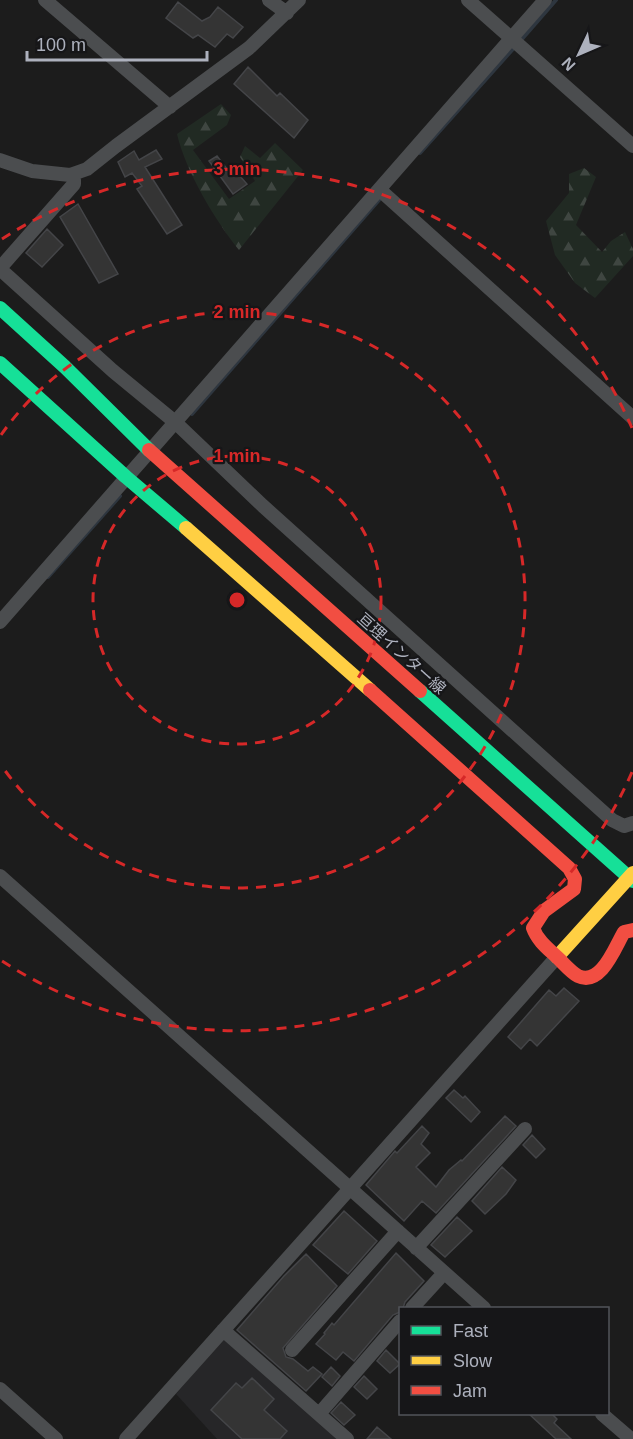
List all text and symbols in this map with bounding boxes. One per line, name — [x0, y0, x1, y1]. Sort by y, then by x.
scale bar — [27, 24, 207, 62]
north arrow — [549, 24, 609, 84]
text: 100 m — [36, 35, 86, 55]
text: N — [558, 54, 579, 74]
text: 3 min — [213, 159, 261, 179]
text: 2 min — [213, 302, 261, 322]
text: 1 min — [213, 446, 261, 466]
centre of rings — [227, 590, 247, 610]
street label: 亘理インター線 — [354, 610, 449, 697]
legend — [399, 1307, 609, 1415]
text: Fast — [453, 1321, 488, 1341]
text: Slow — [453, 1351, 493, 1371]
text: Jam — [453, 1381, 487, 1401]

